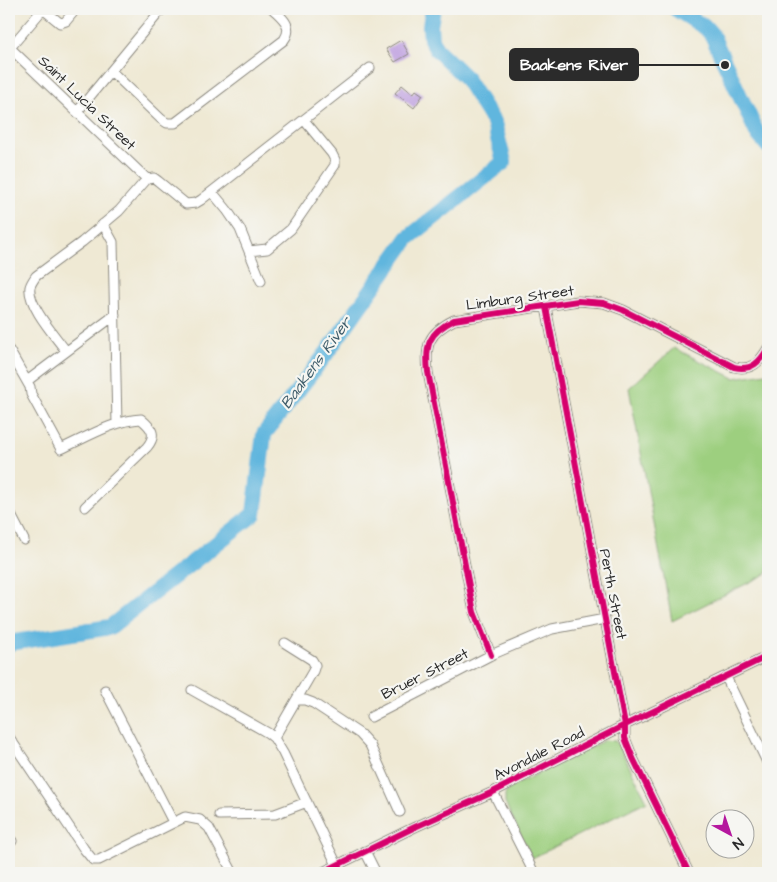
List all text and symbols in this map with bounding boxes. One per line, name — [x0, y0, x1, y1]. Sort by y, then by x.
callout: Baakens River — [510, 49, 638, 80]
street label: Saint Lucia Street — [33, 51, 141, 155]
text: Baakens River — [520, 54, 628, 76]
street label: Limburg Street — [465, 280, 575, 317]
water label: Baakens River — [275, 311, 358, 413]
street label: Perth Street — [594, 547, 632, 641]
street label: Bruer Street — [378, 643, 472, 705]
street label: Avondale Road — [490, 722, 588, 786]
north arrow — [704, 810, 754, 860]
text: N — [728, 833, 748, 854]

